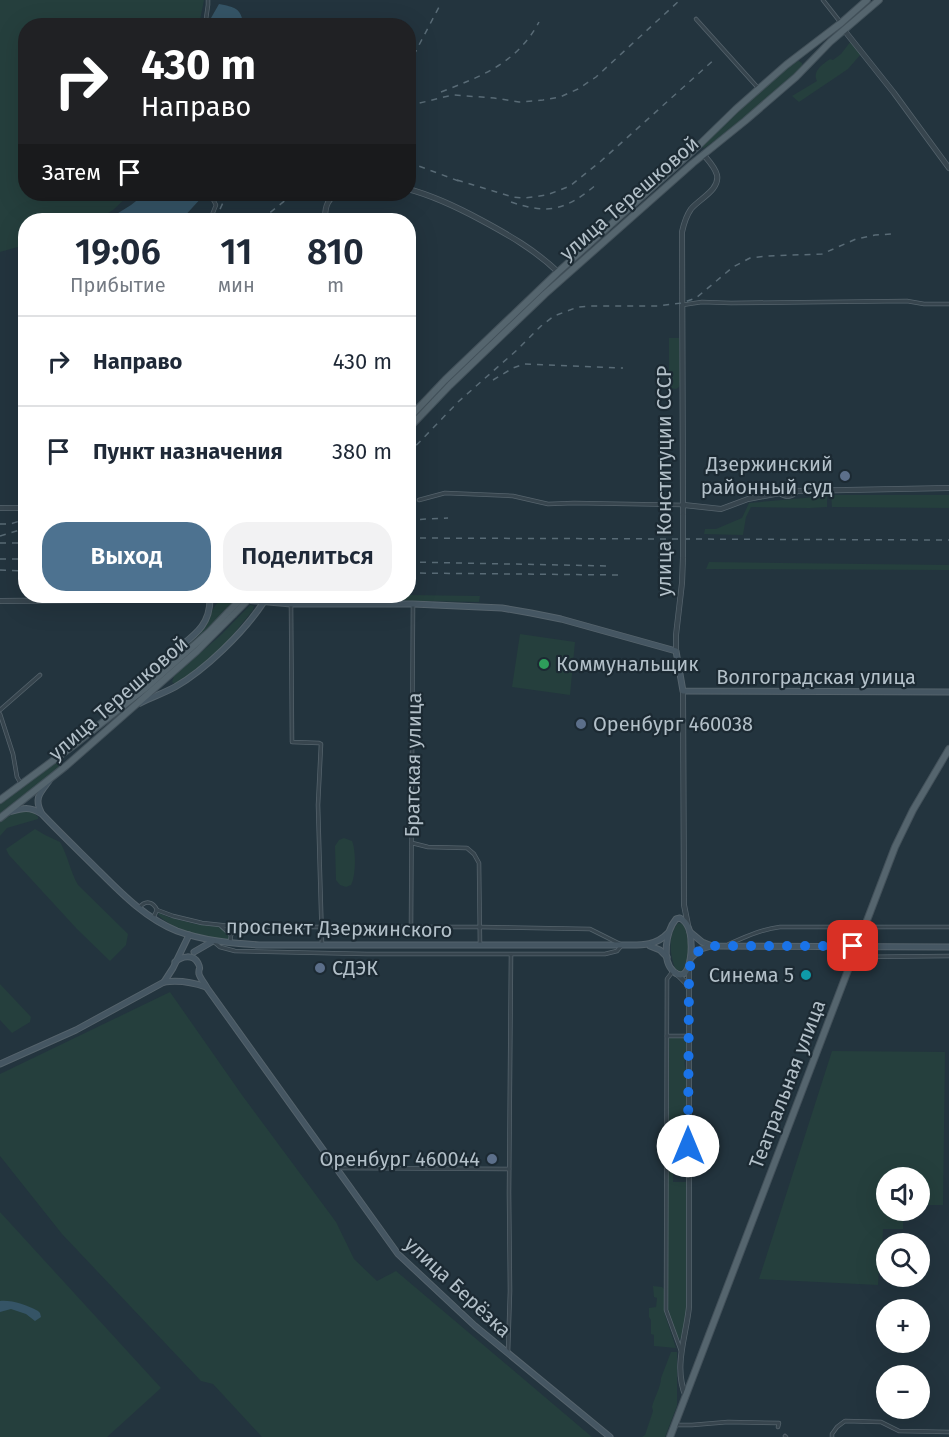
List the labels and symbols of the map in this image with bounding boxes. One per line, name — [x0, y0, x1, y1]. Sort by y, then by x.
street label: улица Терешковой — [554, 131, 704, 265]
street label: улица Конституции СССР — [652, 366, 676, 596]
place label: Дзержинский районный суд — [701, 452, 833, 499]
marker: Дзержинский районный суд — [838, 469, 852, 483]
street label: улица Терешковой — [43, 631, 193, 765]
place label: Коммунальщик — [556, 652, 699, 676]
marker: Коммунальщик — [537, 657, 551, 671]
street label: Волгоградская улица — [716, 665, 916, 689]
street label: Братская улица — [400, 692, 426, 838]
place label: Оренбург 460038 — [593, 712, 753, 736]
marker: Оренбург 460038 — [574, 717, 588, 731]
street label: проспект Дзержинского — [226, 914, 452, 942]
pin — [827, 920, 878, 971]
place label: СДЭК — [332, 956, 378, 980]
marker: СДЭК — [313, 961, 327, 975]
place label: Синема 5 — [709, 963, 794, 987]
marker: Синема 5 — [799, 968, 813, 982]
street label: Театральная улица — [744, 996, 830, 1172]
position arrow — [656, 1114, 720, 1178]
place label: Оренбург 460044 — [320, 1147, 480, 1171]
marker: Оренбург 460044 — [485, 1152, 499, 1166]
street label: улица Берёзка — [400, 1232, 516, 1342]

